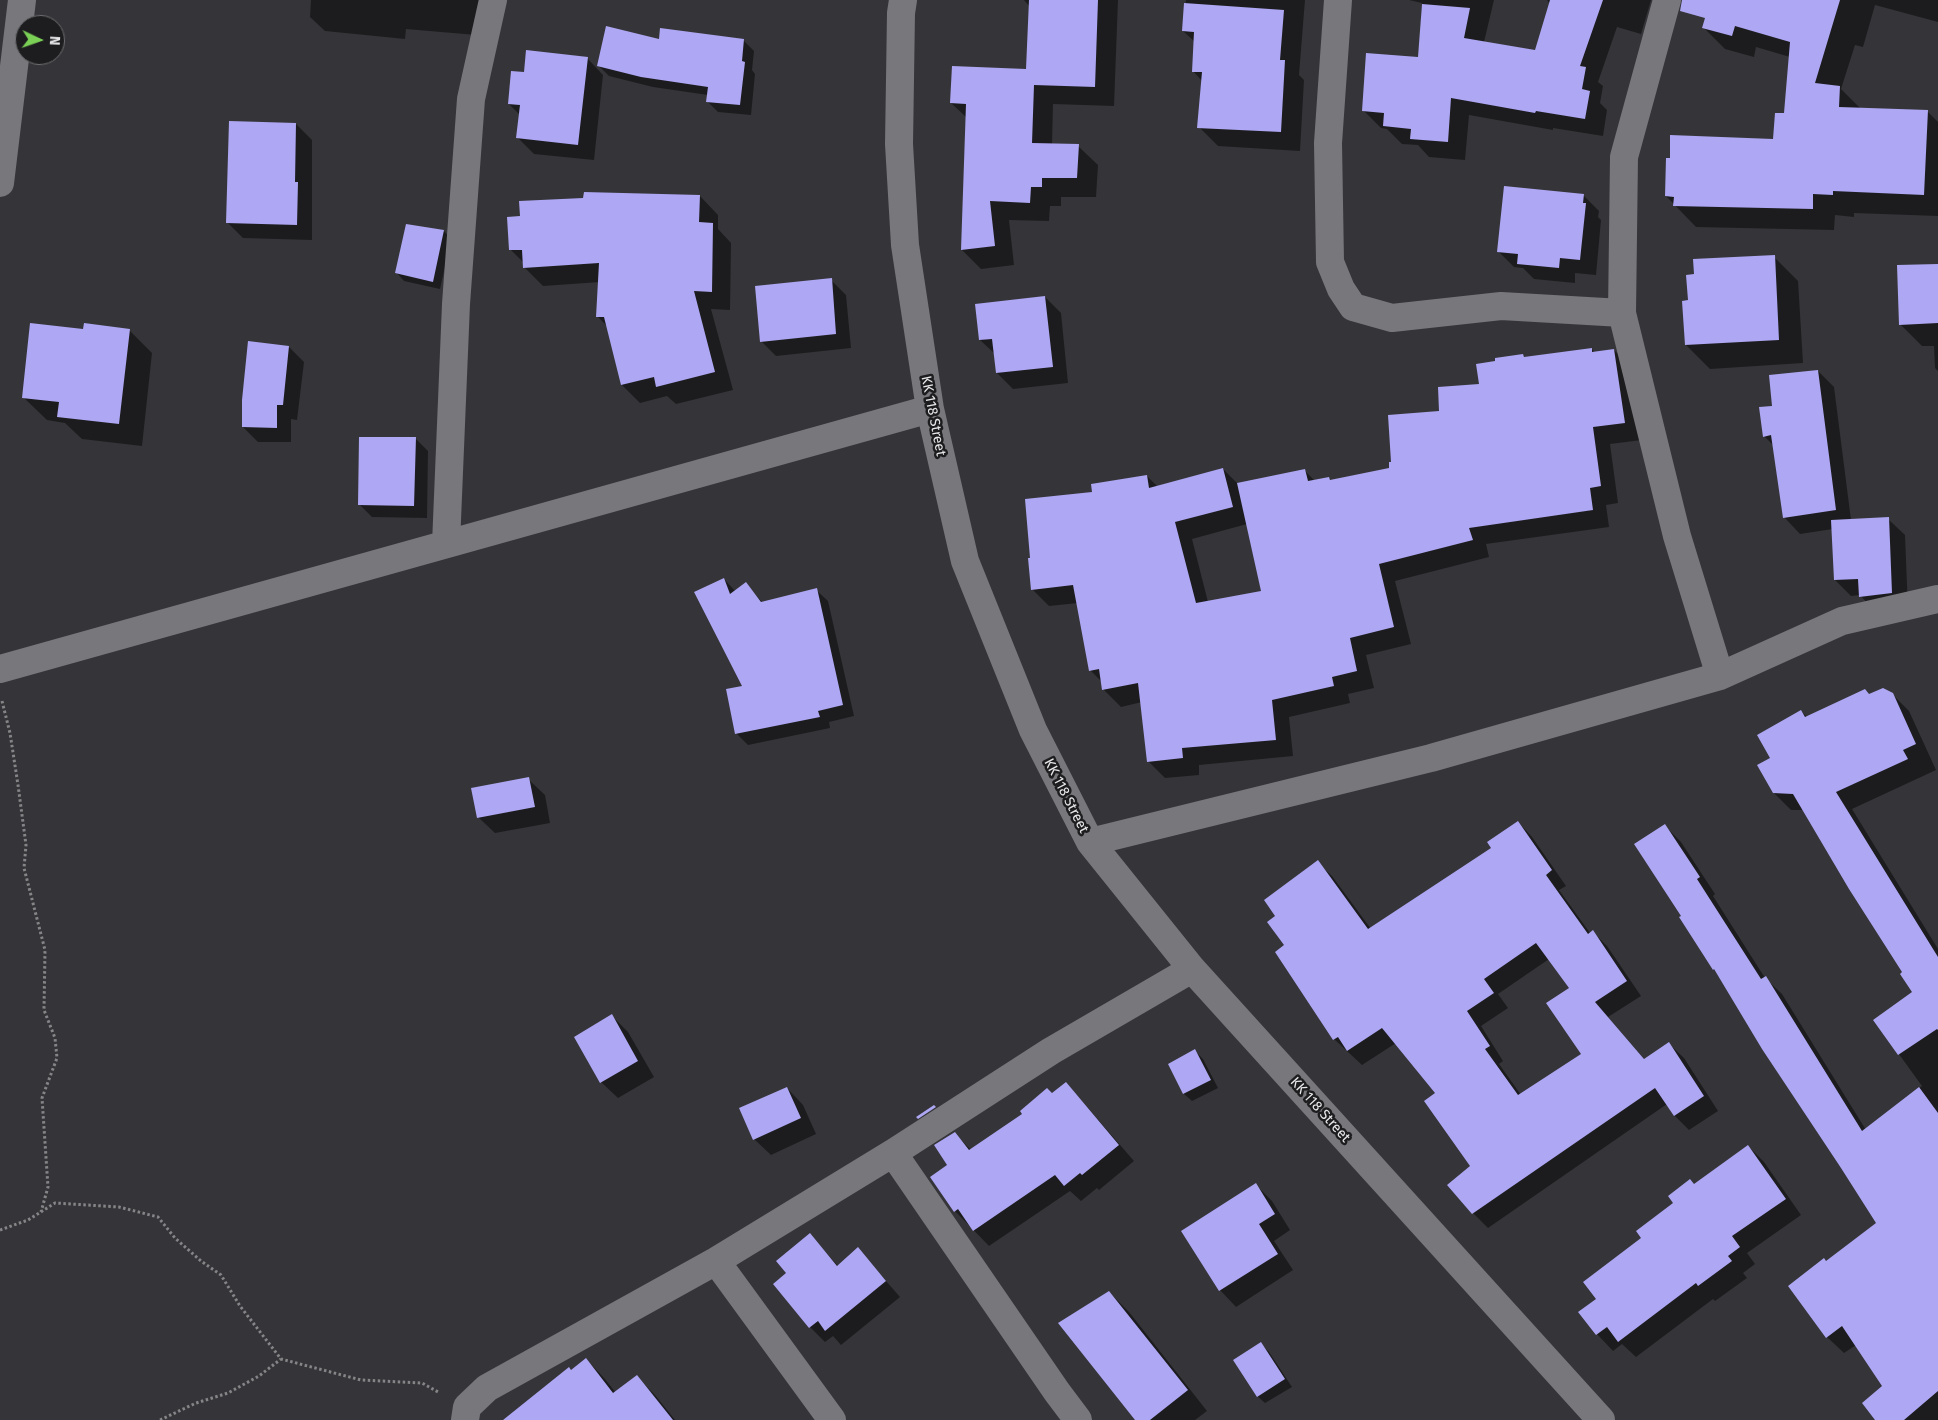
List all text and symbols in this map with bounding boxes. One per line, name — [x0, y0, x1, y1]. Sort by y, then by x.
north arrow — [15, 15, 65, 65]
text: N — [46, 36, 63, 46]
street label: KK 118 Street — [917, 374, 949, 458]
street label: KK 118 Street — [1040, 756, 1092, 836]
street label: KK 118 Street — [1286, 1074, 1354, 1146]

